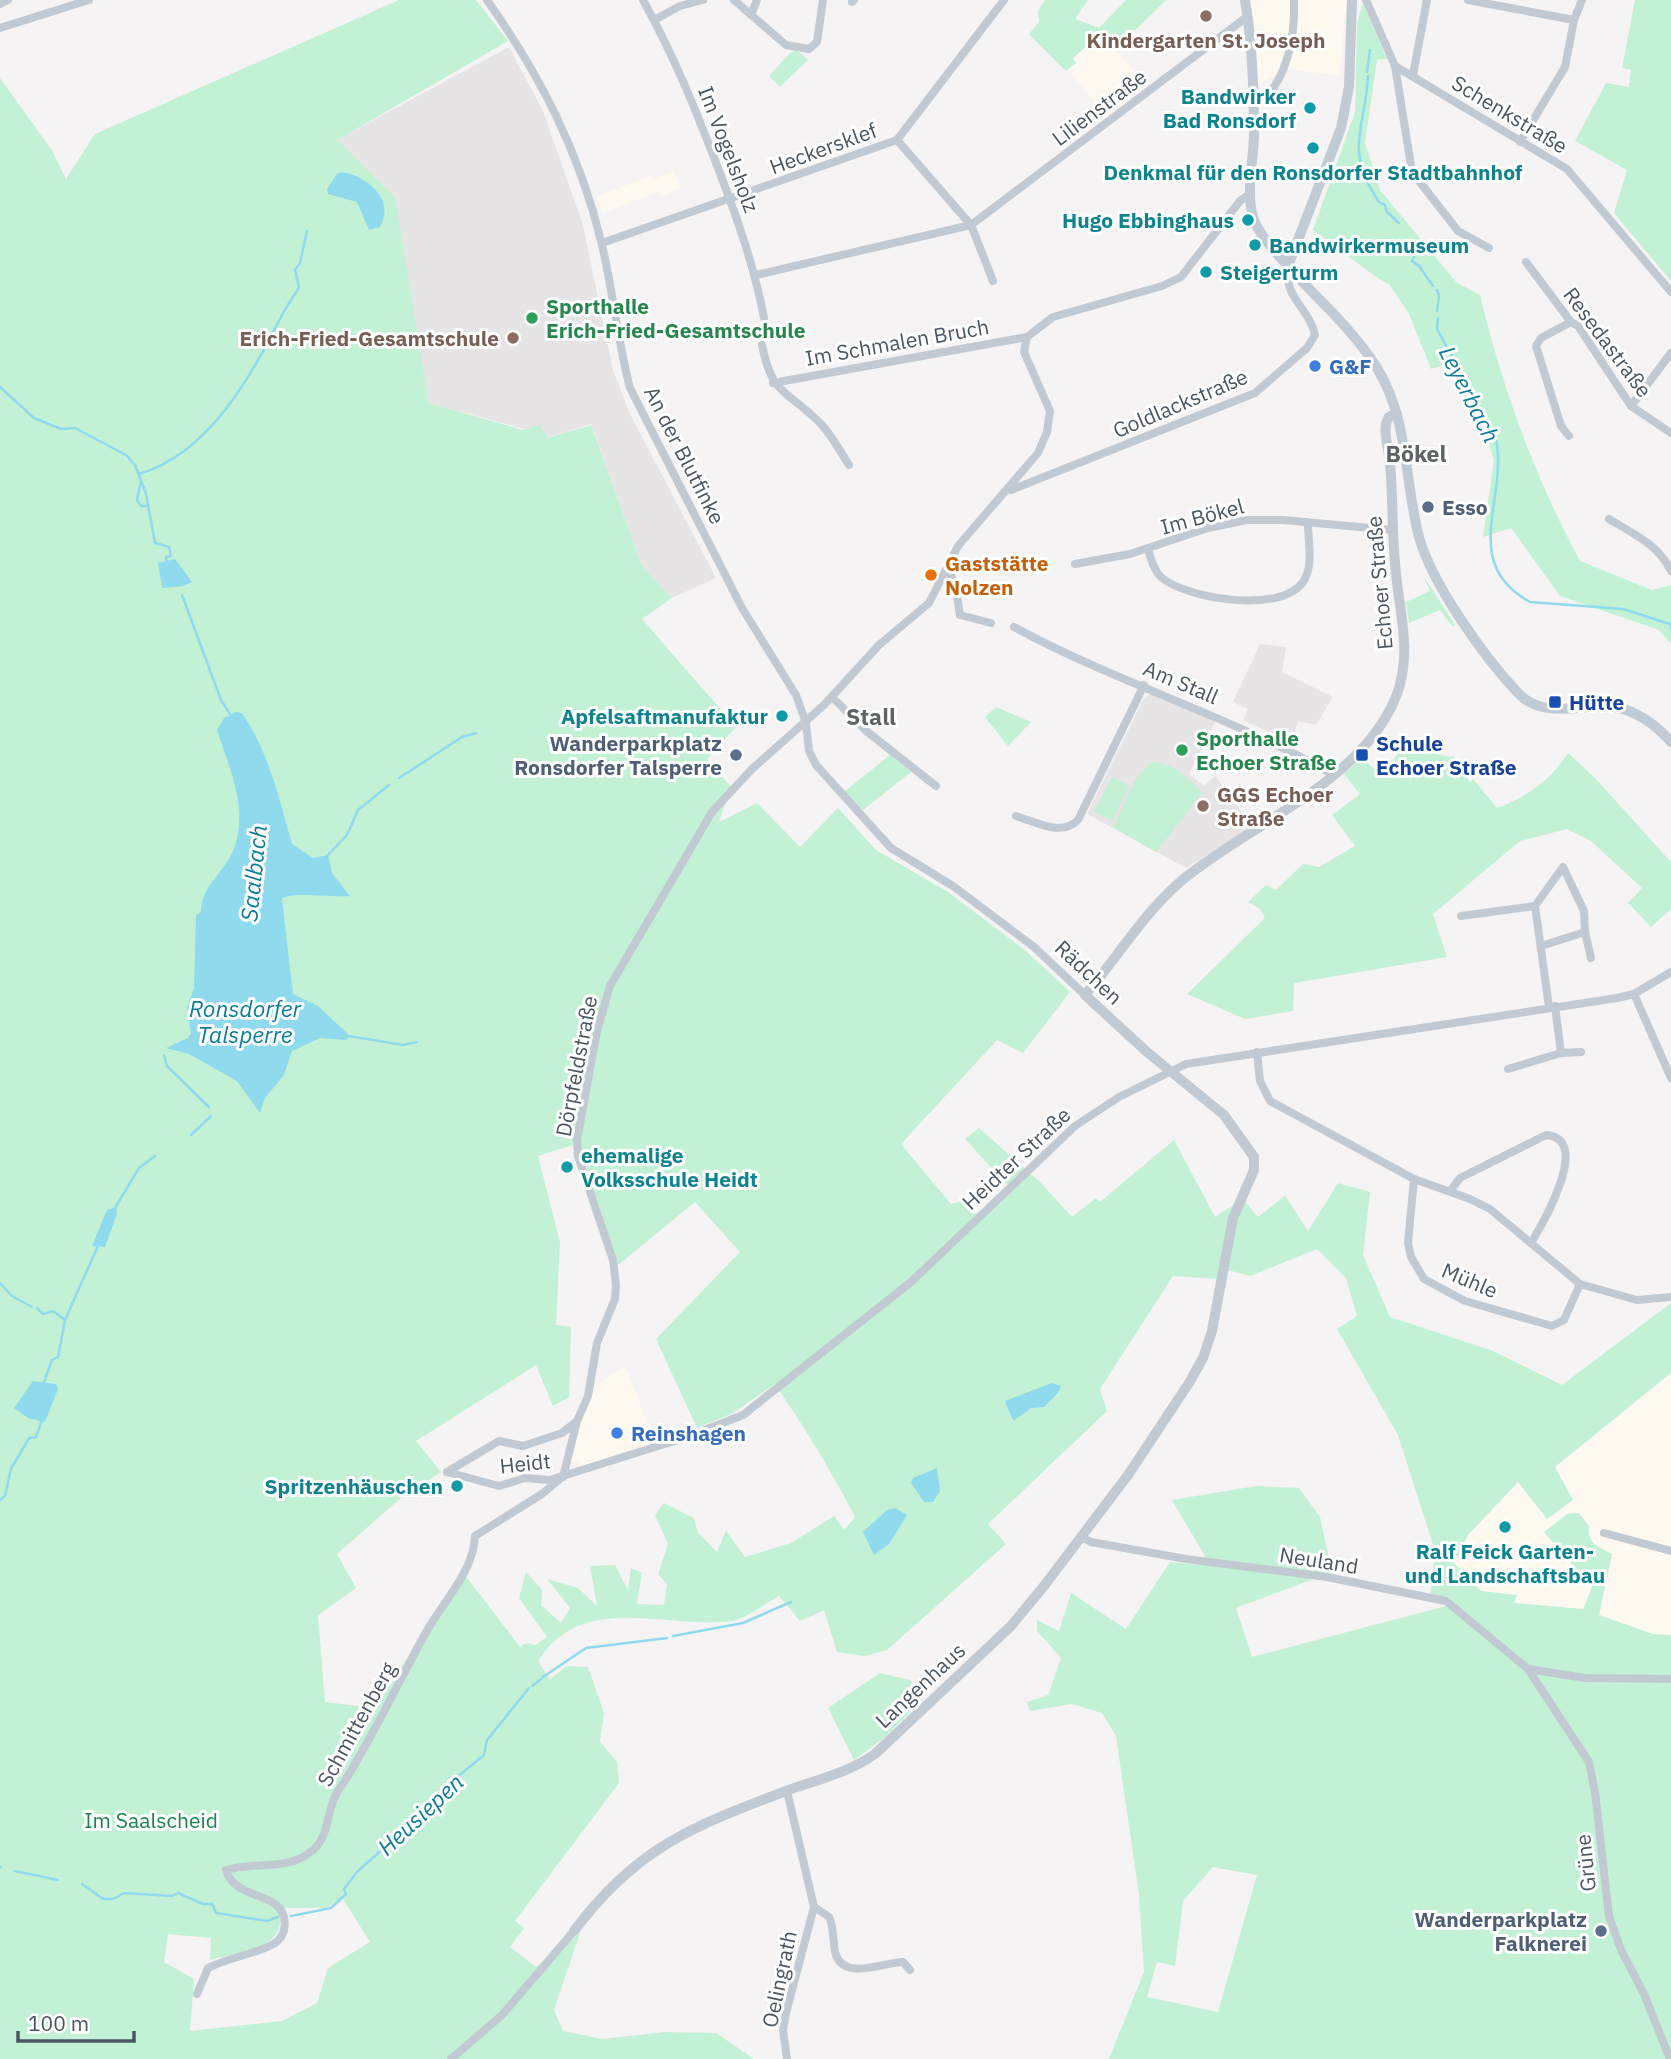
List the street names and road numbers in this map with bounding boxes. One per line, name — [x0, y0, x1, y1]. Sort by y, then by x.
street label: Lilienstraße — [1046, 62, 1152, 152]
street label: Schenkstraße — [1447, 68, 1573, 160]
street label: Im Vogelsholz — [692, 82, 766, 216]
street label: Heckersklef — [765, 116, 881, 180]
street label: Resedastraße — [1557, 281, 1659, 403]
street label: Im Schmalen Bruch — [803, 312, 991, 372]
street label: Goldlackstraße — [1108, 362, 1252, 444]
street label: An der Blutfinke — [638, 381, 732, 529]
street label: Im Bökel — [1157, 491, 1247, 541]
street label: Echoer Straße — [1359, 515, 1399, 651]
street label: Am Stall — [1139, 654, 1223, 710]
street label: Rädchen — [1049, 934, 1129, 1010]
street label: Dörpfeldstraße — [549, 993, 603, 1139]
street label: Heidter Straße — [956, 1100, 1076, 1216]
street label: Mühle — [1438, 1256, 1502, 1304]
street label: Heidt — [498, 1446, 552, 1480]
street label: Neuland — [1278, 1540, 1360, 1580]
street label: Langenhaus — [869, 1636, 971, 1734]
street label: Schmittenberg — [310, 1657, 402, 1791]
street label: Grüne — [1568, 1833, 1602, 1893]
street label: Oelingrath — [755, 1928, 803, 2030]

